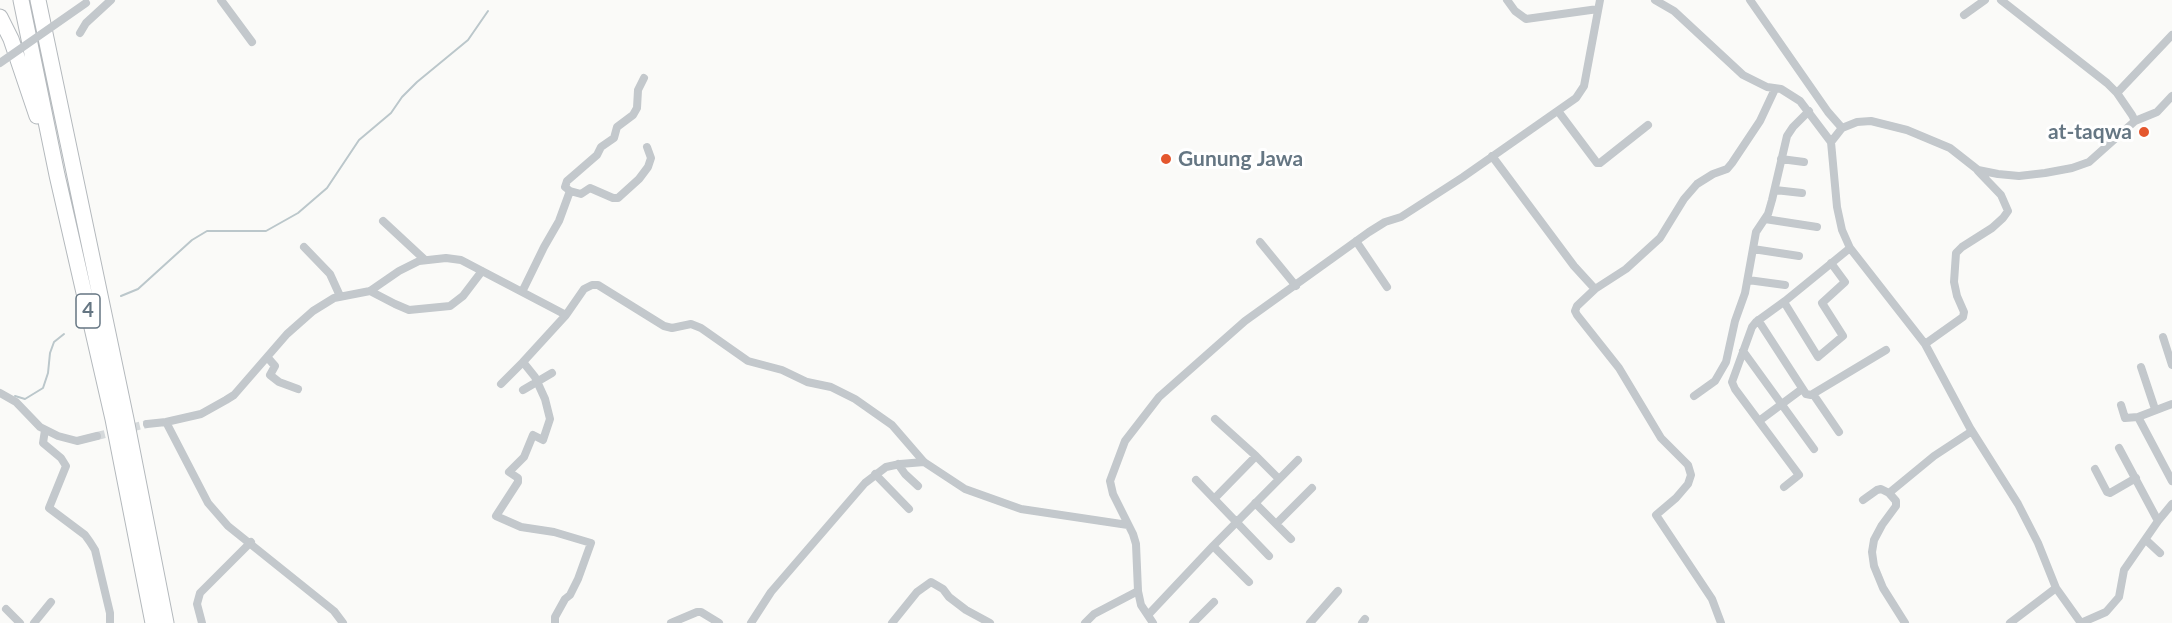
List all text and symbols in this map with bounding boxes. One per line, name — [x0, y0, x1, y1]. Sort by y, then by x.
place label: at-taqwa — [2048, 119, 2132, 145]
marker: at-taqwa — [2137, 125, 2151, 139]
place label: Gunung Jawa — [1178, 146, 1303, 172]
marker: Gunung Jawa — [1159, 152, 1173, 166]
road number: 4 — [76, 294, 100, 328]

